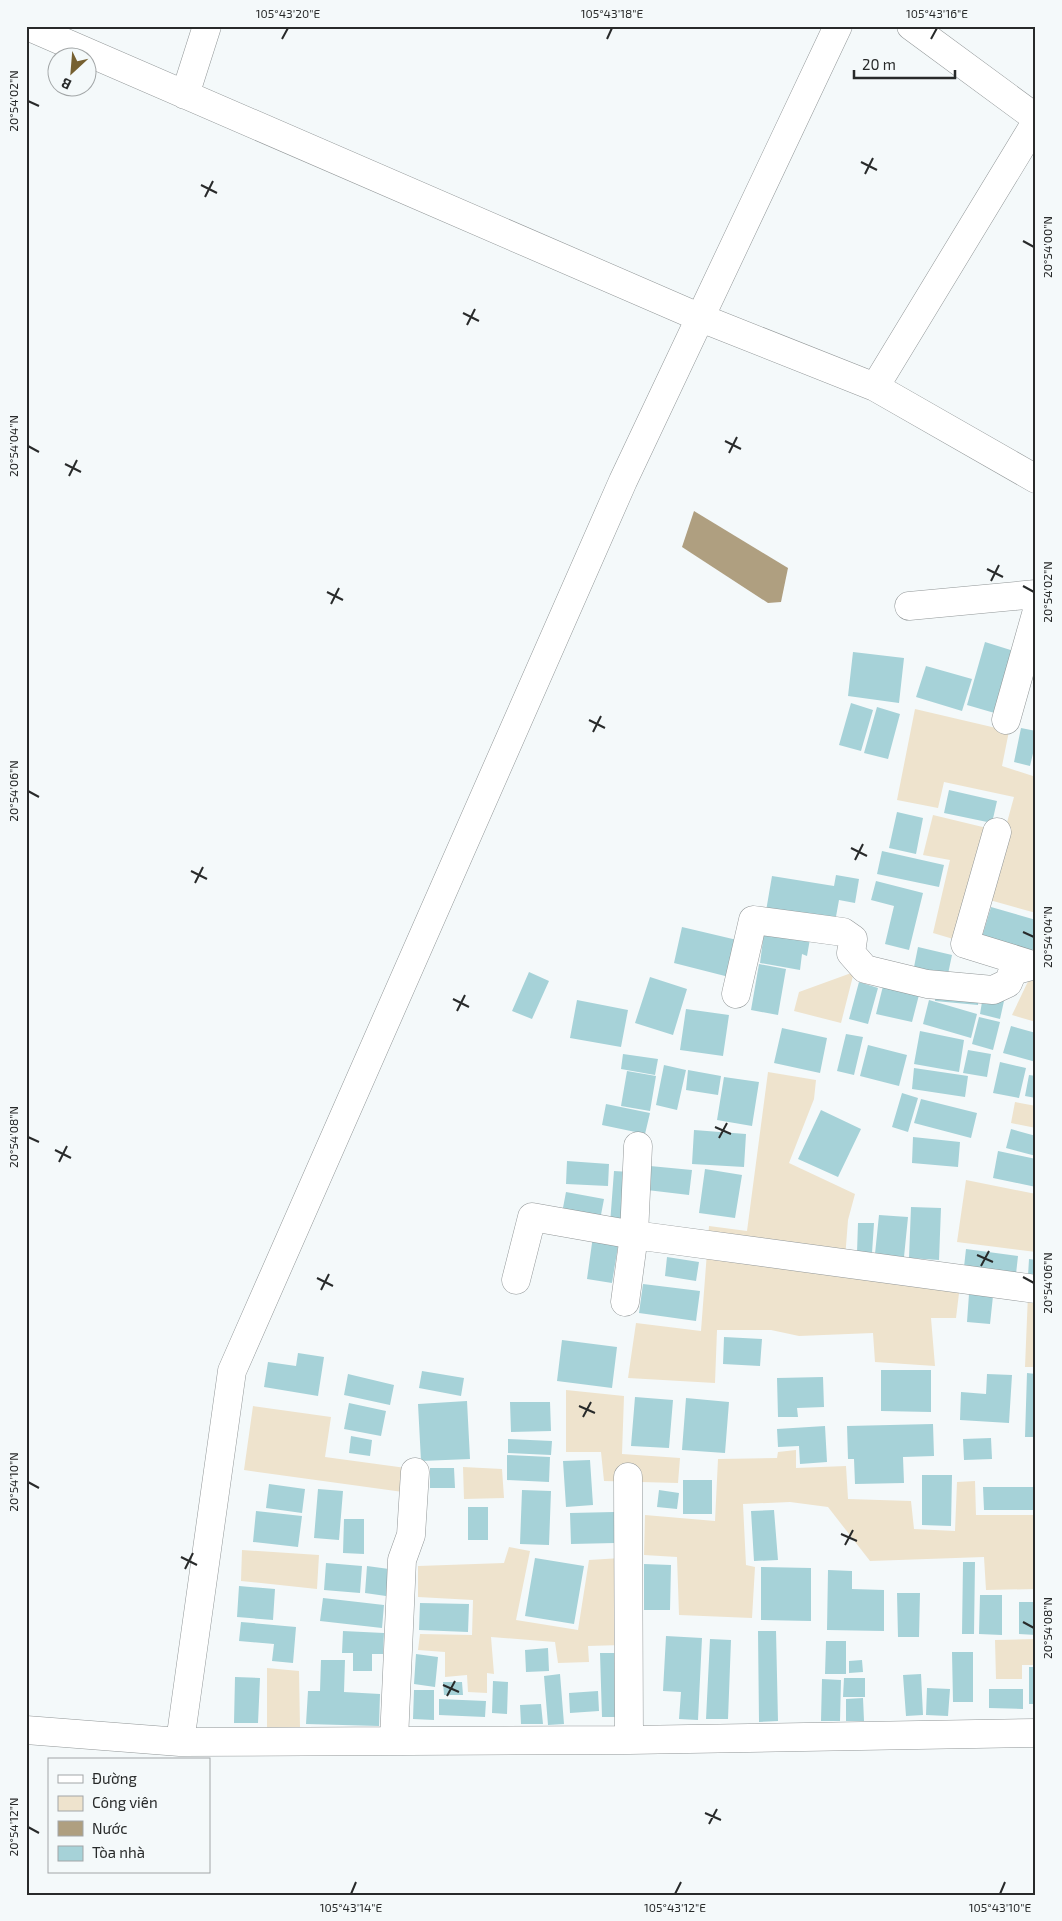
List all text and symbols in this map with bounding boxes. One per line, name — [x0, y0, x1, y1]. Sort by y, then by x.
text: 105°43'20"E — [256, 6, 320, 20]
text: 105°43'18"E — [581, 6, 643, 20]
text: 105°43'16"E — [906, 6, 968, 20]
north arrow — [48, 48, 98, 98]
scale bar — [854, 48, 956, 80]
text: 20 m — [862, 55, 896, 73]
text: 20°54'02"N — [6, 70, 20, 132]
text: B — [58, 75, 74, 94]
text: 20°54'00"N — [1040, 216, 1054, 278]
text: 20°54'04"N — [6, 415, 20, 477]
text: 20°54'02"N — [1040, 561, 1054, 623]
text: 20°54'06"N — [6, 760, 20, 822]
text: 20°54'04"N — [1040, 906, 1054, 968]
text: 20°54'08"N — [6, 1106, 20, 1168]
text: 20°54'06"N — [1040, 1252, 1054, 1314]
text: 20°54'10"N — [6, 1452, 20, 1512]
text: 20°54'08"N — [1040, 1597, 1054, 1659]
legend — [48, 1758, 210, 1874]
text: Đường — [92, 1769, 137, 1787]
text: Công viên — [92, 1793, 158, 1811]
text: 20°54'12"N — [6, 1798, 20, 1856]
text: Nước — [92, 1819, 128, 1837]
text: Tòa nhà — [92, 1843, 145, 1861]
text: 105°43'14"E — [320, 1900, 382, 1914]
text: 105°43'12"E — [644, 1900, 706, 1914]
text: 105°43'10"E — [969, 1900, 1031, 1914]

